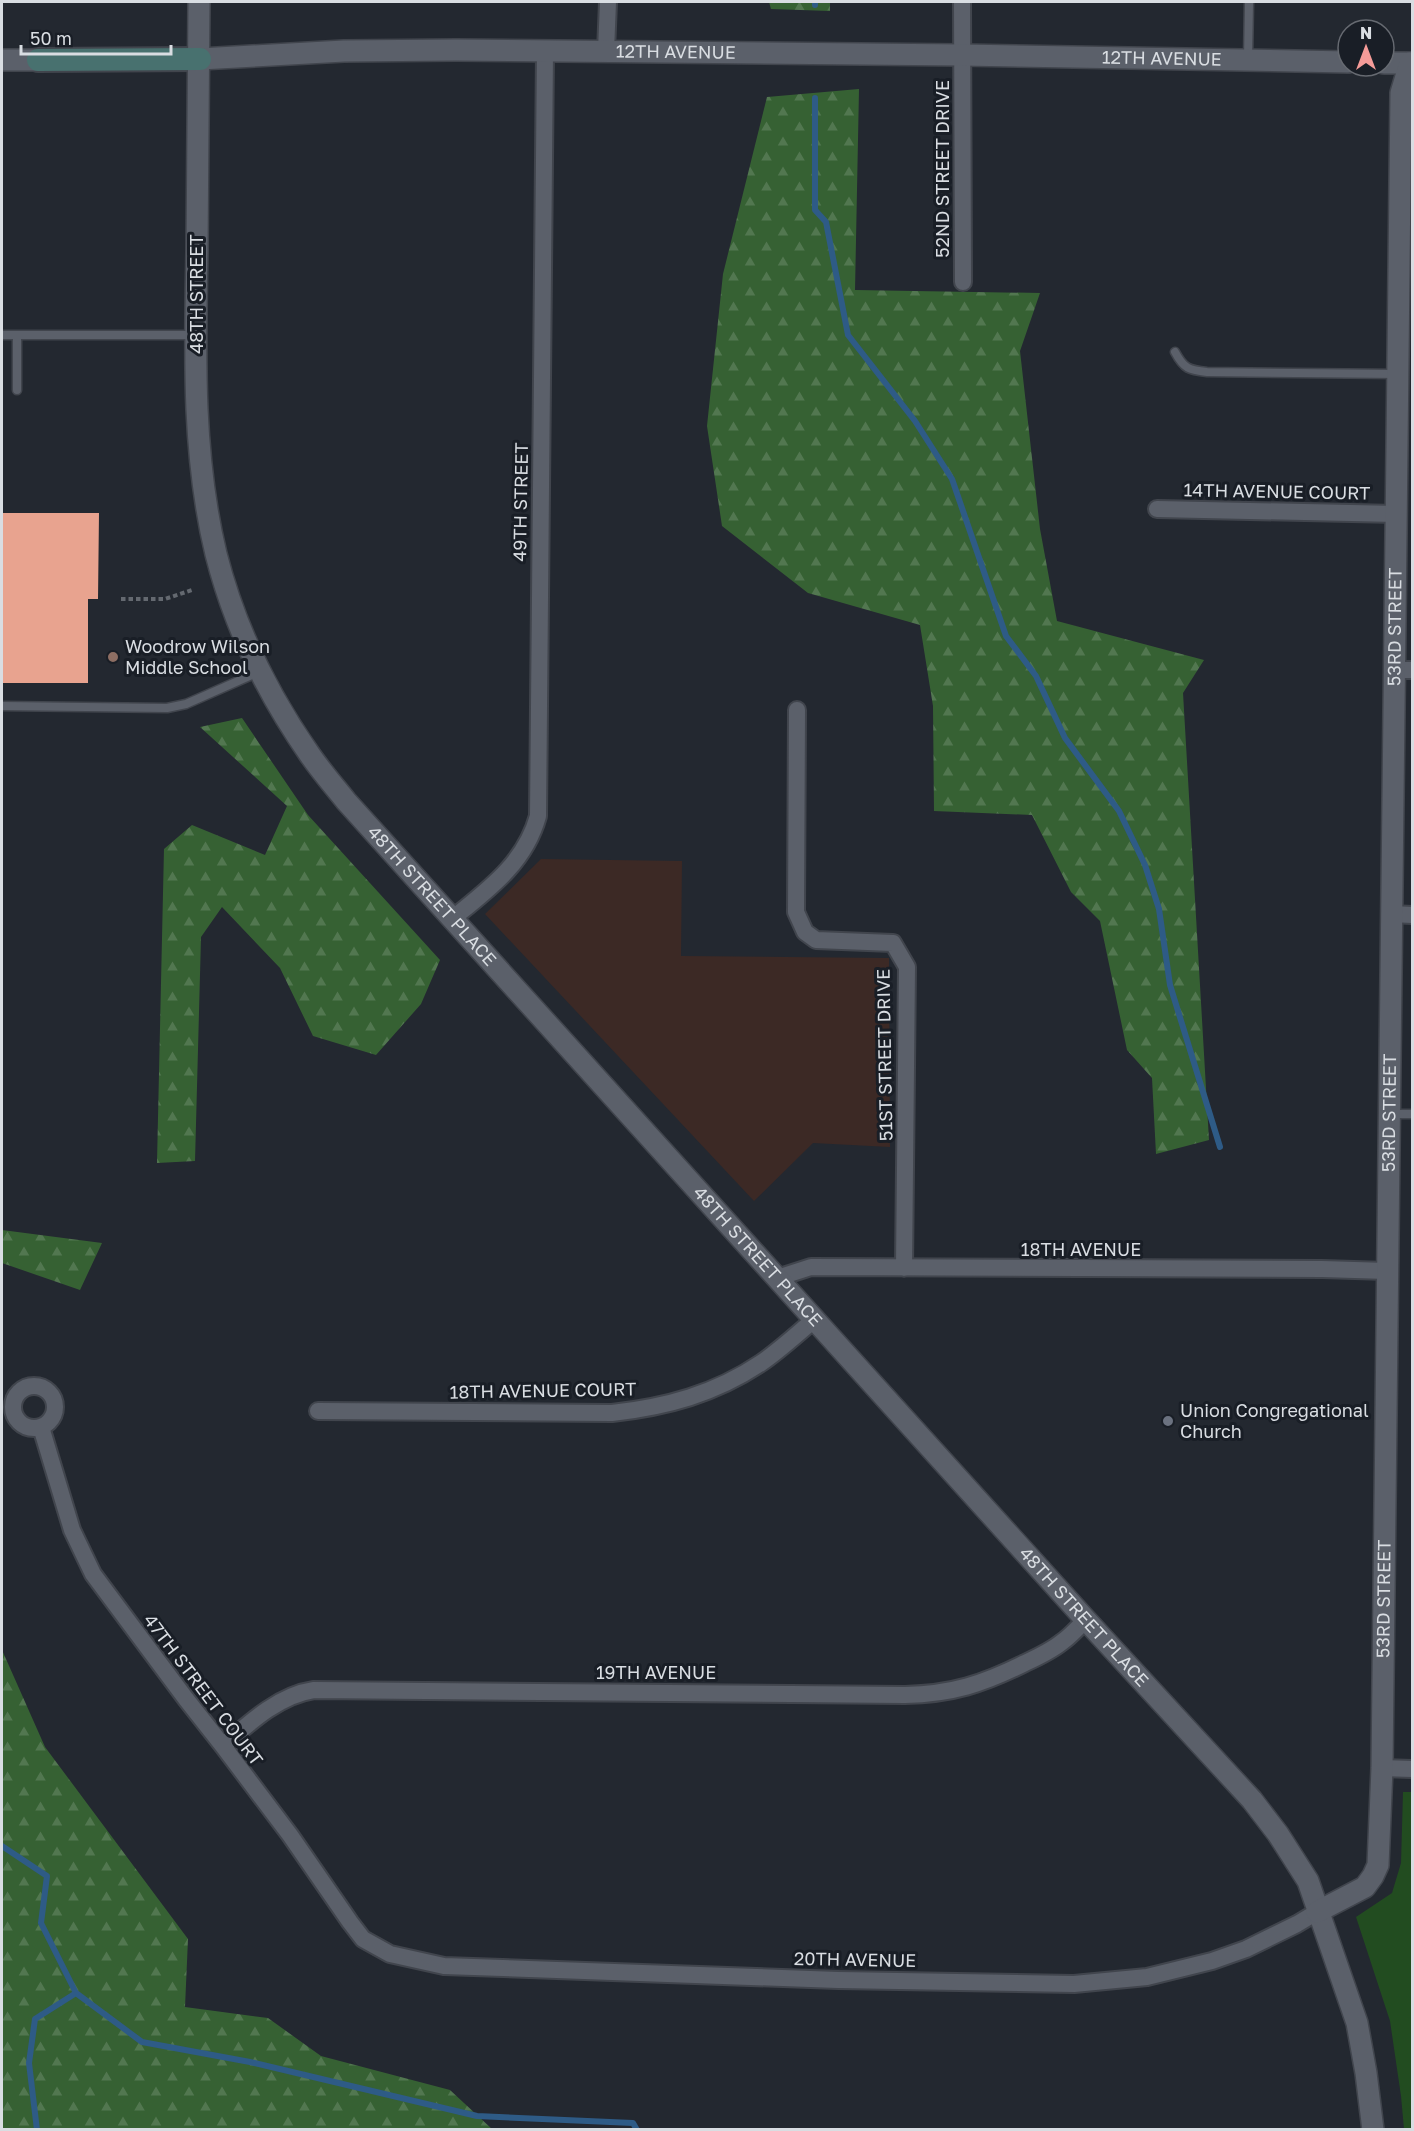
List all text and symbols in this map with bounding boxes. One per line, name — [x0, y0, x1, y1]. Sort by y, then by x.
scale bar — [21, 18, 171, 56]
north arrow — [1336, 18, 1396, 78]
text: N — [1360, 23, 1372, 43]
text: 50 m — [30, 27, 72, 49]
street label: 12TH AVENUE — [616, 40, 736, 63]
street label: 12TH AVENUE — [1102, 46, 1222, 70]
street label: 52ND STREET DRIVE — [931, 80, 953, 258]
street label: 48TH STREET — [185, 234, 207, 354]
street label: 49TH STREET — [508, 442, 532, 562]
street label: 14TH AVENUE COURT — [1183, 478, 1371, 504]
street label: 53RD STREET — [1382, 568, 1406, 686]
place label: Woodrow Wilson Middle School — [125, 635, 270, 678]
marker: Woodrow Wilson Middle School — [106, 650, 120, 664]
street label: 48TH STREET PLACE — [364, 821, 502, 970]
street label: 51ST STREET DRIVE — [871, 969, 897, 1141]
street label: 53RD STREET — [1377, 1054, 1400, 1172]
street label: 48TH STREET PLACE — [689, 1181, 827, 1331]
street label: 18TH AVENUE — [1021, 1238, 1141, 1260]
street label: 18TH AVENUE COURT — [449, 1377, 637, 1403]
place label: Union Congregational Church — [1180, 1399, 1369, 1442]
marker: Union Congregational Church — [1161, 1414, 1175, 1428]
street label: 53RD STREET — [1371, 1540, 1395, 1658]
street label: 48TH STREET PLACE — [1015, 1542, 1154, 1691]
street label: 47TH STREET COURT — [140, 1609, 268, 1770]
street label: 19TH AVENUE — [596, 1661, 716, 1683]
street label: 20TH AVENUE — [794, 1947, 916, 1971]

